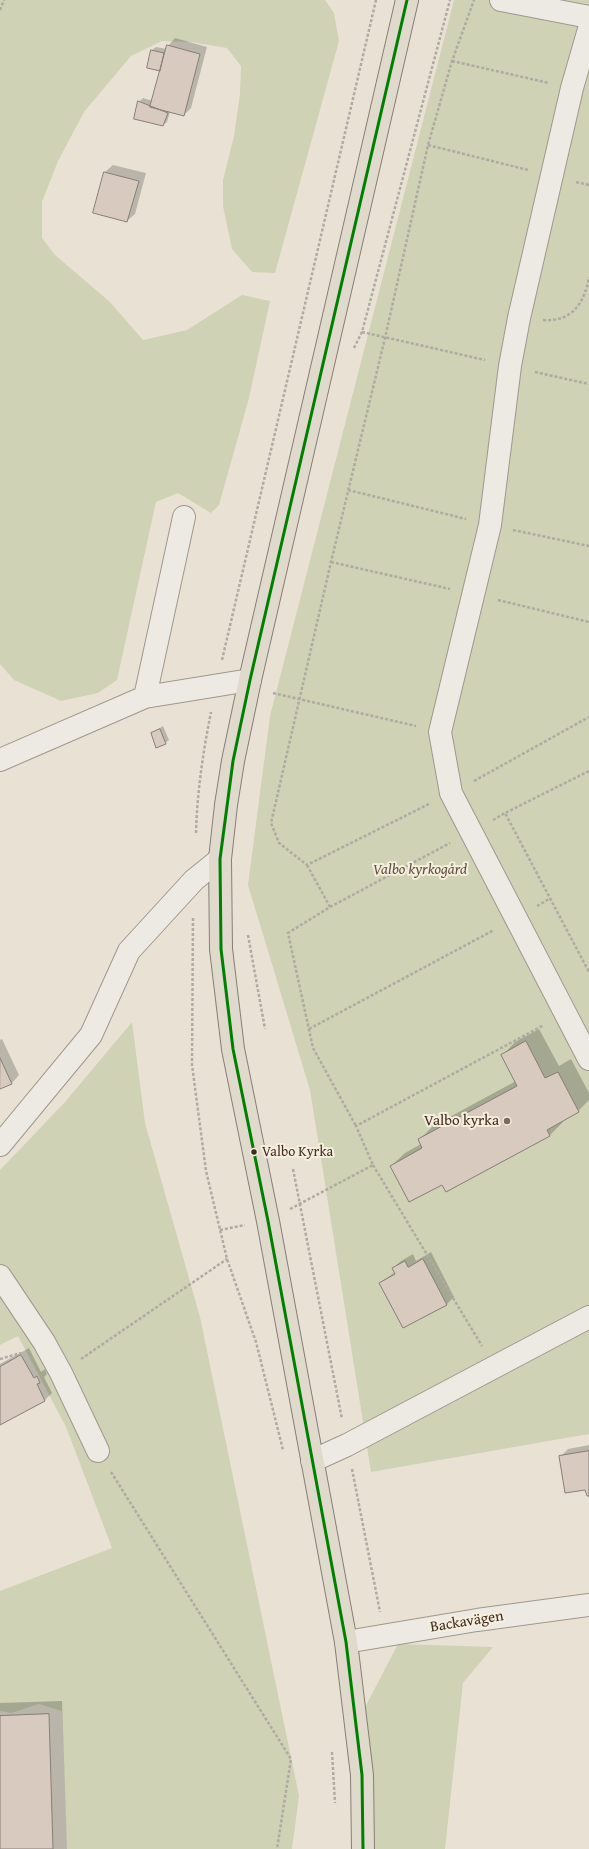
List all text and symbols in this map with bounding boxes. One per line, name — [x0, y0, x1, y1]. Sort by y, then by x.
park label: Valbo kyrkogård — [373, 861, 467, 879]
place label: Valbo kyrka — [424, 1112, 499, 1130]
marker: Valbo kyrka — [502, 1116, 512, 1126]
place label: Valbo Kyrka — [262, 1144, 333, 1160]
marker: Valbo Kyrka — [249, 1147, 259, 1157]
street label: Backavägen — [429, 1607, 505, 1637]

